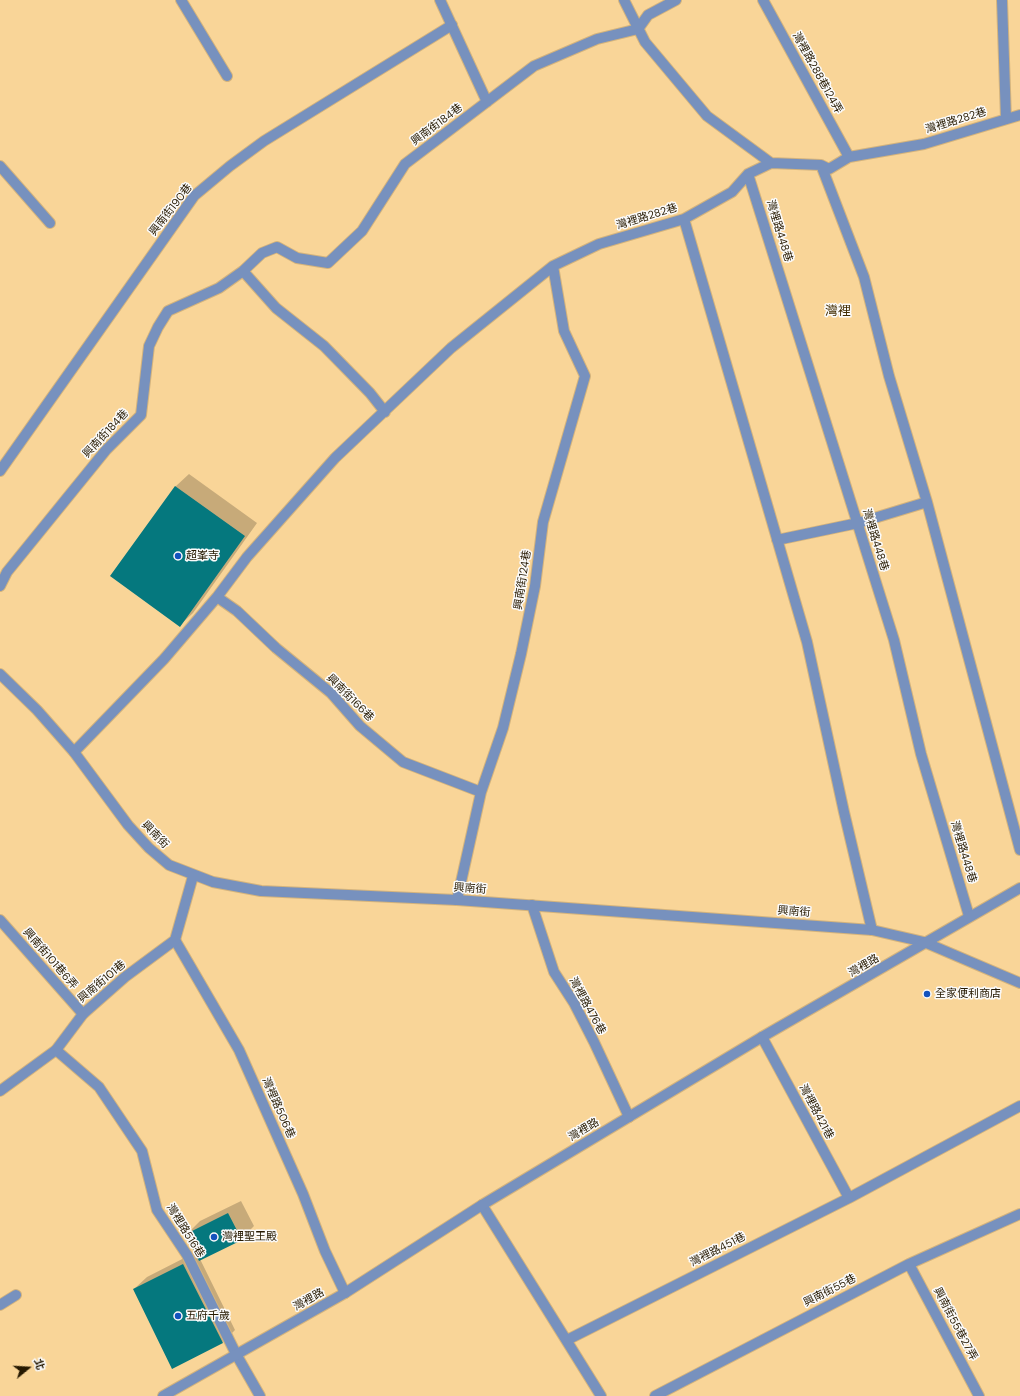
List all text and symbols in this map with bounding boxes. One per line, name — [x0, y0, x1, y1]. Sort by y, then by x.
street label: 灣裡路288巷124弄 — [789, 30, 845, 116]
street label: 興南街184巷 — [409, 101, 465, 149]
street label: 灣裡路282巷 — [924, 105, 988, 137]
street label: 興南街190巷 — [147, 182, 195, 238]
street label: 灣裡路448巷 — [763, 198, 795, 264]
street label: 灣裡路282巷 — [615, 201, 679, 233]
district label: 灣裡 — [825, 304, 851, 320]
street label: 興南街184巷 — [80, 407, 132, 461]
street label: 灣裡路448巷 — [859, 507, 891, 573]
place label: 超峯寺 — [186, 549, 219, 563]
street label: 興南街124巷 — [512, 549, 534, 611]
marker: 超峯寺 — [173, 551, 183, 561]
street label: 興南街166巷 — [324, 672, 376, 724]
street label: 興南街 — [139, 819, 171, 851]
street label: 灣裡路448巷 — [947, 819, 979, 885]
street label: 興南街 — [453, 881, 487, 897]
street label: 興南街 — [777, 904, 811, 920]
street label: 興南街101巷6弄 — [20, 926, 80, 992]
street label: 灣裡路 — [846, 952, 882, 980]
street label: 興南街101巷 — [75, 958, 129, 1006]
street label: 灣裡路476巷 — [566, 975, 608, 1037]
place label: 全家便利商店 — [935, 987, 1001, 1001]
marker: 全家便利商店 — [922, 989, 932, 999]
street label: 灣裡路506巷 — [259, 1076, 297, 1140]
street label: 灣裡路421巷 — [796, 1082, 836, 1142]
street label: 灣裡路 — [566, 1116, 602, 1144]
street label: 灣裡路516巷 — [163, 1202, 207, 1260]
place label: 灣裡聖王殿 — [222, 1230, 277, 1244]
street label: 灣裡路451巷 — [688, 1230, 748, 1270]
marker: 灣裡聖王殿 — [209, 1232, 219, 1242]
street label: 興南街55巷 — [801, 1272, 859, 1310]
street label: 興南街55巷27弄 — [930, 1285, 980, 1363]
street label: 灣裡路 — [291, 1286, 327, 1314]
place label: 五府千歲 — [186, 1309, 230, 1323]
marker: 五府千歲 — [173, 1311, 183, 1321]
north arrow — [8, 1348, 48, 1388]
text: 北 — [31, 1357, 48, 1372]

